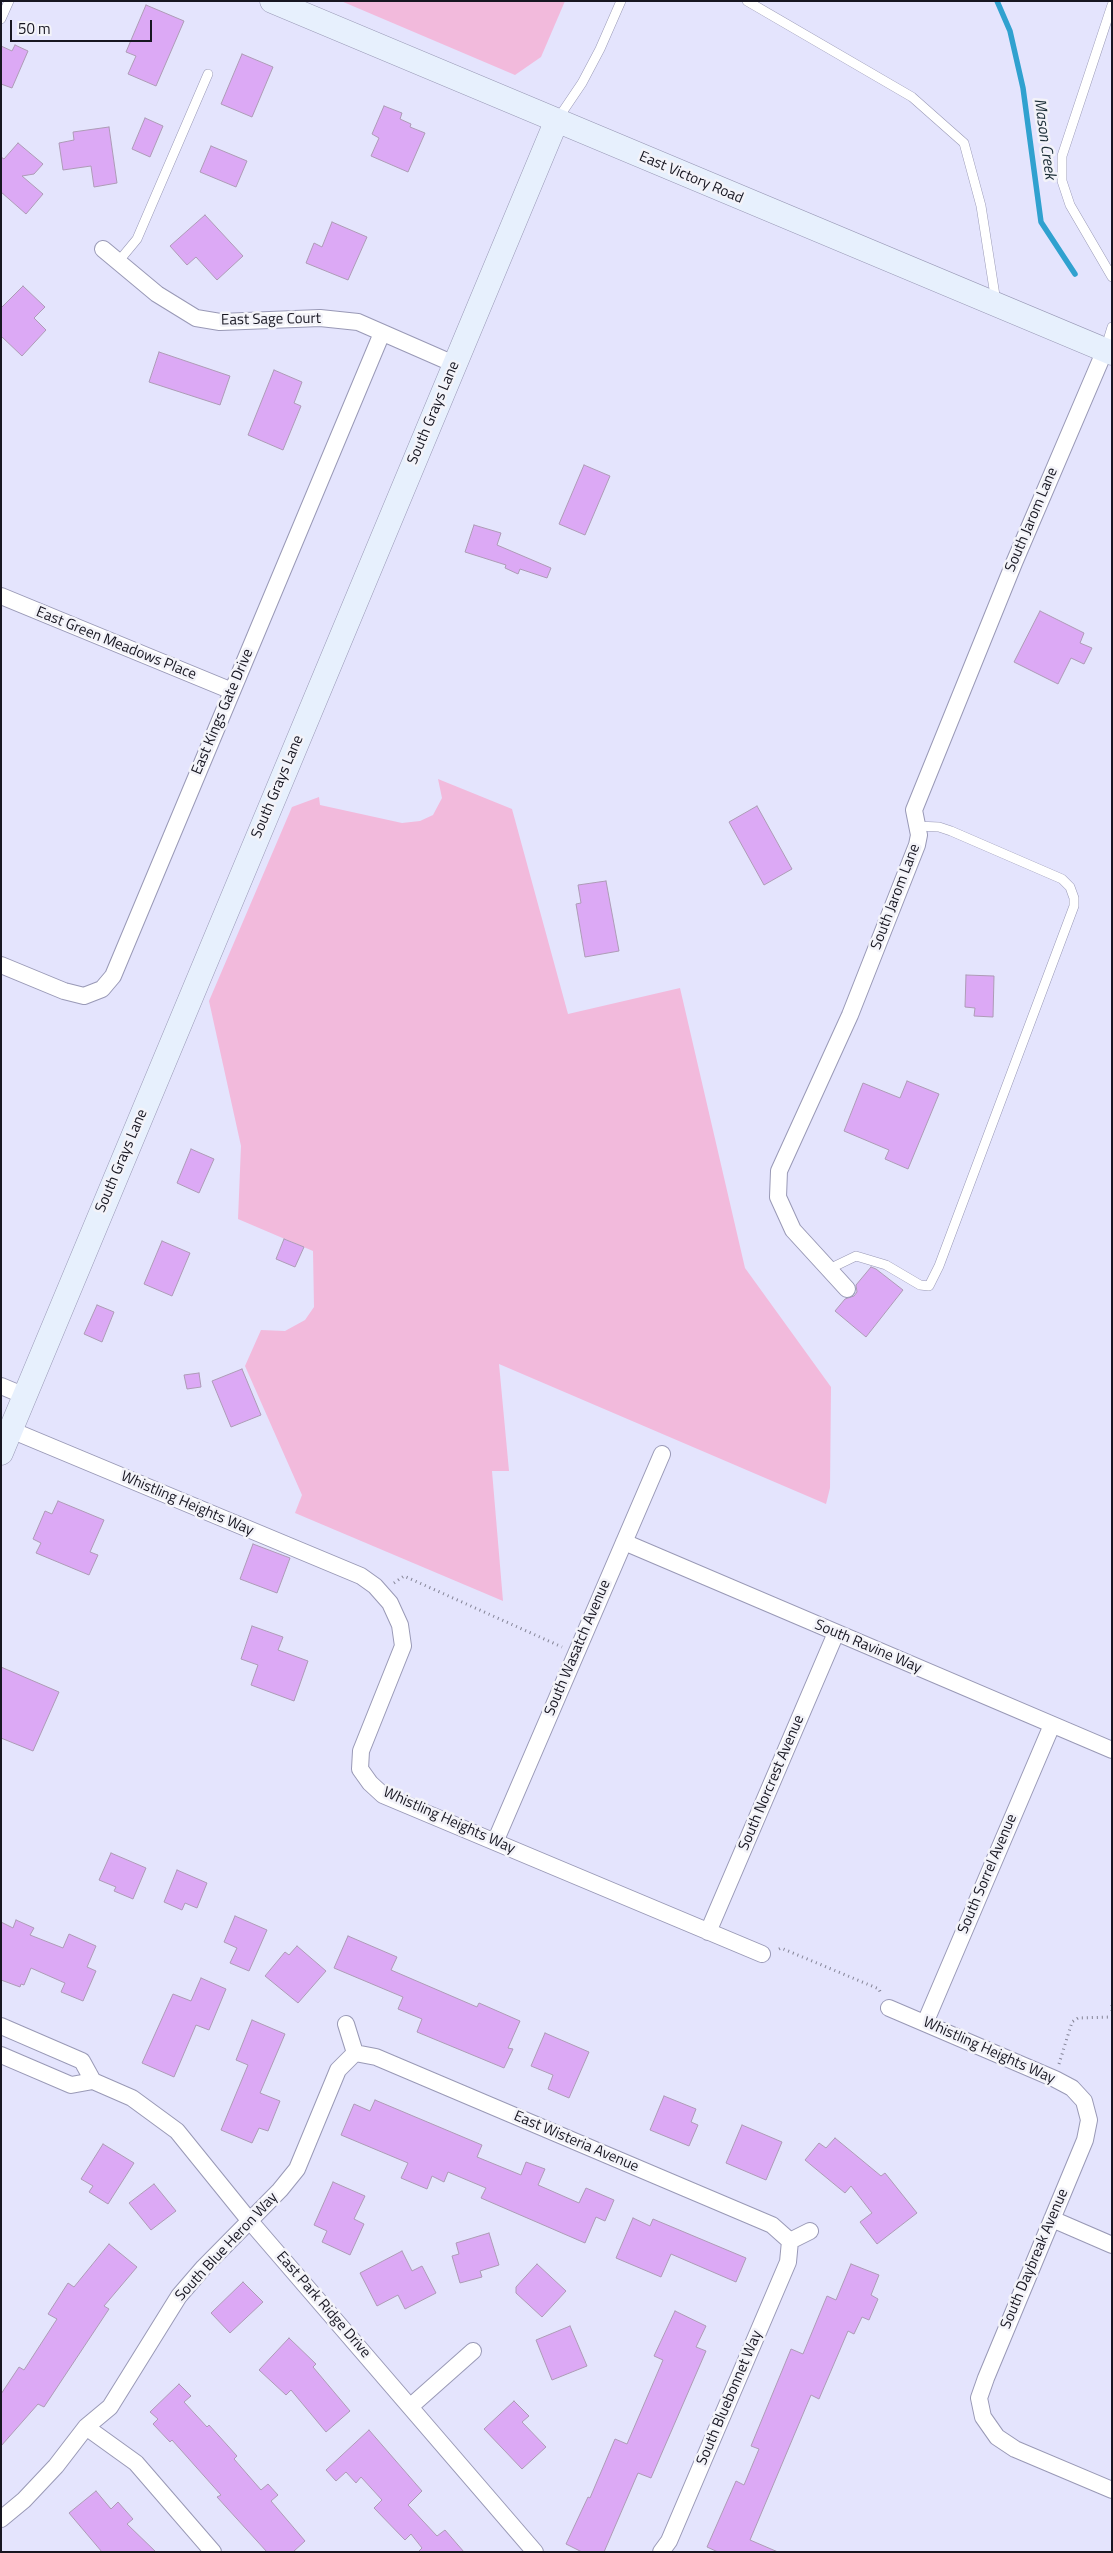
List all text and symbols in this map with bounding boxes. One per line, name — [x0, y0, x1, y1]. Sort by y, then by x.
scale bar — [12, 10, 155, 42]
text: 50 m — [18, 17, 51, 40]
water label: Mason Creek — [1029, 97, 1059, 181]
street label: East Victory Road — [636, 148, 746, 208]
street label: East Sage Court — [221, 310, 321, 330]
street label: South Grays Lane — [404, 359, 464, 467]
street label: South Jarom Lane — [1002, 465, 1062, 575]
street label: East Green Meadows Place — [33, 604, 199, 684]
street label: East Kings Gate Drive — [188, 646, 258, 778]
street label: South Grays Lane — [248, 733, 308, 841]
street label: South Jarom Lane — [868, 842, 924, 952]
street label: South Grays Lane — [92, 1107, 152, 1215]
street label: Whistling Heights Way — [118, 1468, 256, 1540]
street label: South Wasatch Avenue — [541, 1577, 615, 1719]
street label: South Ravine Way — [812, 1616, 924, 1678]
street label: South Norcrest Avenue — [735, 1713, 809, 1853]
street label: Whistling Heights Way — [380, 1784, 518, 1858]
street label: South Sorrel Avenue — [955, 1811, 1021, 1937]
street label: Whistling Heights Way — [920, 2014, 1058, 2088]
street label: East Wisteria Avenue — [511, 2108, 641, 2176]
street label: South Daybreak Avenue — [997, 2186, 1073, 2332]
street label: South Blue Heron Way — [172, 2189, 282, 2305]
street label: East Park Ridge Drive — [272, 2248, 374, 2362]
street label: South Bluebonnet Way — [693, 2328, 767, 2468]

